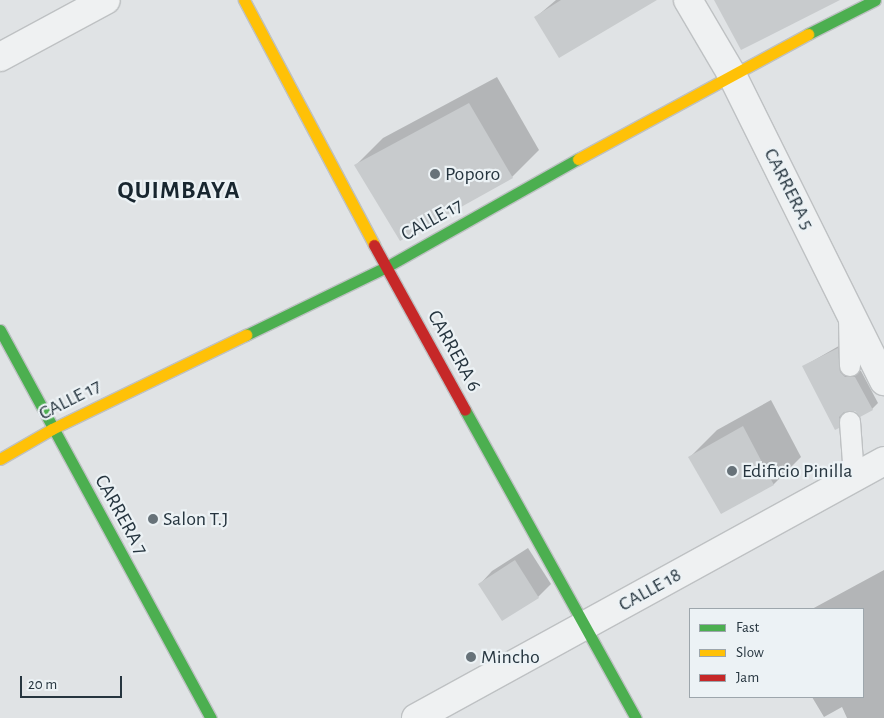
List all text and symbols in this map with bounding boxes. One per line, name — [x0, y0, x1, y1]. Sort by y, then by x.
street label: CARRERA 5 — [758, 144, 820, 234]
place label: Poporo — [445, 162, 500, 186]
marker: Poporo — [429, 168, 441, 180]
district label: QUIMBAYA — [116, 176, 242, 206]
street label: CALLE 17 — [397, 193, 467, 247]
street label: CARRERA 6 — [422, 306, 486, 396]
street label: CALLE 17 — [35, 374, 105, 426]
place label: Edificio Pinilla — [742, 459, 853, 483]
marker: Edificio Pinilla — [726, 465, 738, 477]
street label: CARRERA 7 — [89, 471, 153, 559]
place label: Salon T.J — [163, 507, 228, 531]
marker: Salon T.J — [147, 513, 159, 525]
street label: CALLE 18 — [614, 563, 686, 617]
legend — [689, 608, 864, 698]
text: Fast — [736, 620, 759, 635]
place label: Mincho — [481, 645, 540, 669]
text: Slow — [736, 645, 764, 660]
marker: Mincho — [465, 651, 477, 663]
scale bar — [22, 666, 125, 698]
text: Jam — [736, 670, 759, 685]
text: 20 m — [28, 677, 57, 692]

